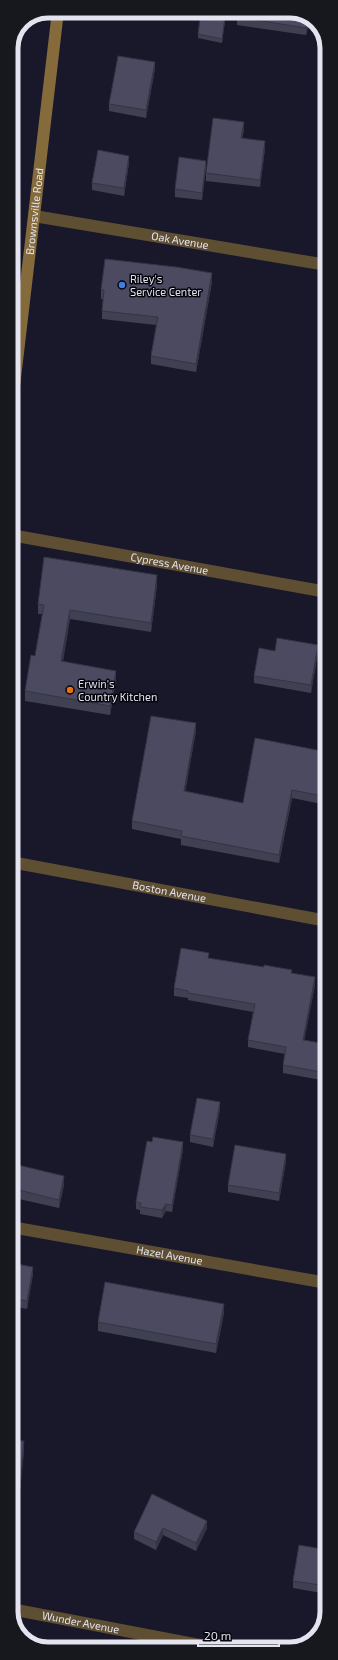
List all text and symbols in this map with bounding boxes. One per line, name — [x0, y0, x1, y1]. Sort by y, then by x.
street label: Brownsville Road — [22, 167, 46, 255]
street label: Oak Avenue — [150, 229, 210, 251]
place label: Riley's Service Center — [130, 272, 202, 298]
marker: Riley's Service Center — [117, 280, 127, 290]
street label: Cypress Avenue — [130, 550, 210, 577]
place label: Erwin's Country Kitchen — [78, 677, 157, 703]
marker: Erwin's Country Kitchen — [65, 685, 75, 695]
street label: Boston Avenue — [131, 878, 207, 904]
street label: Hazel Avenue — [135, 1242, 204, 1267]
street label: Wunder Avenue — [41, 1608, 121, 1636]
scale bar — [198, 1622, 279, 1648]
text: 20 m — [204, 1628, 231, 1642]

